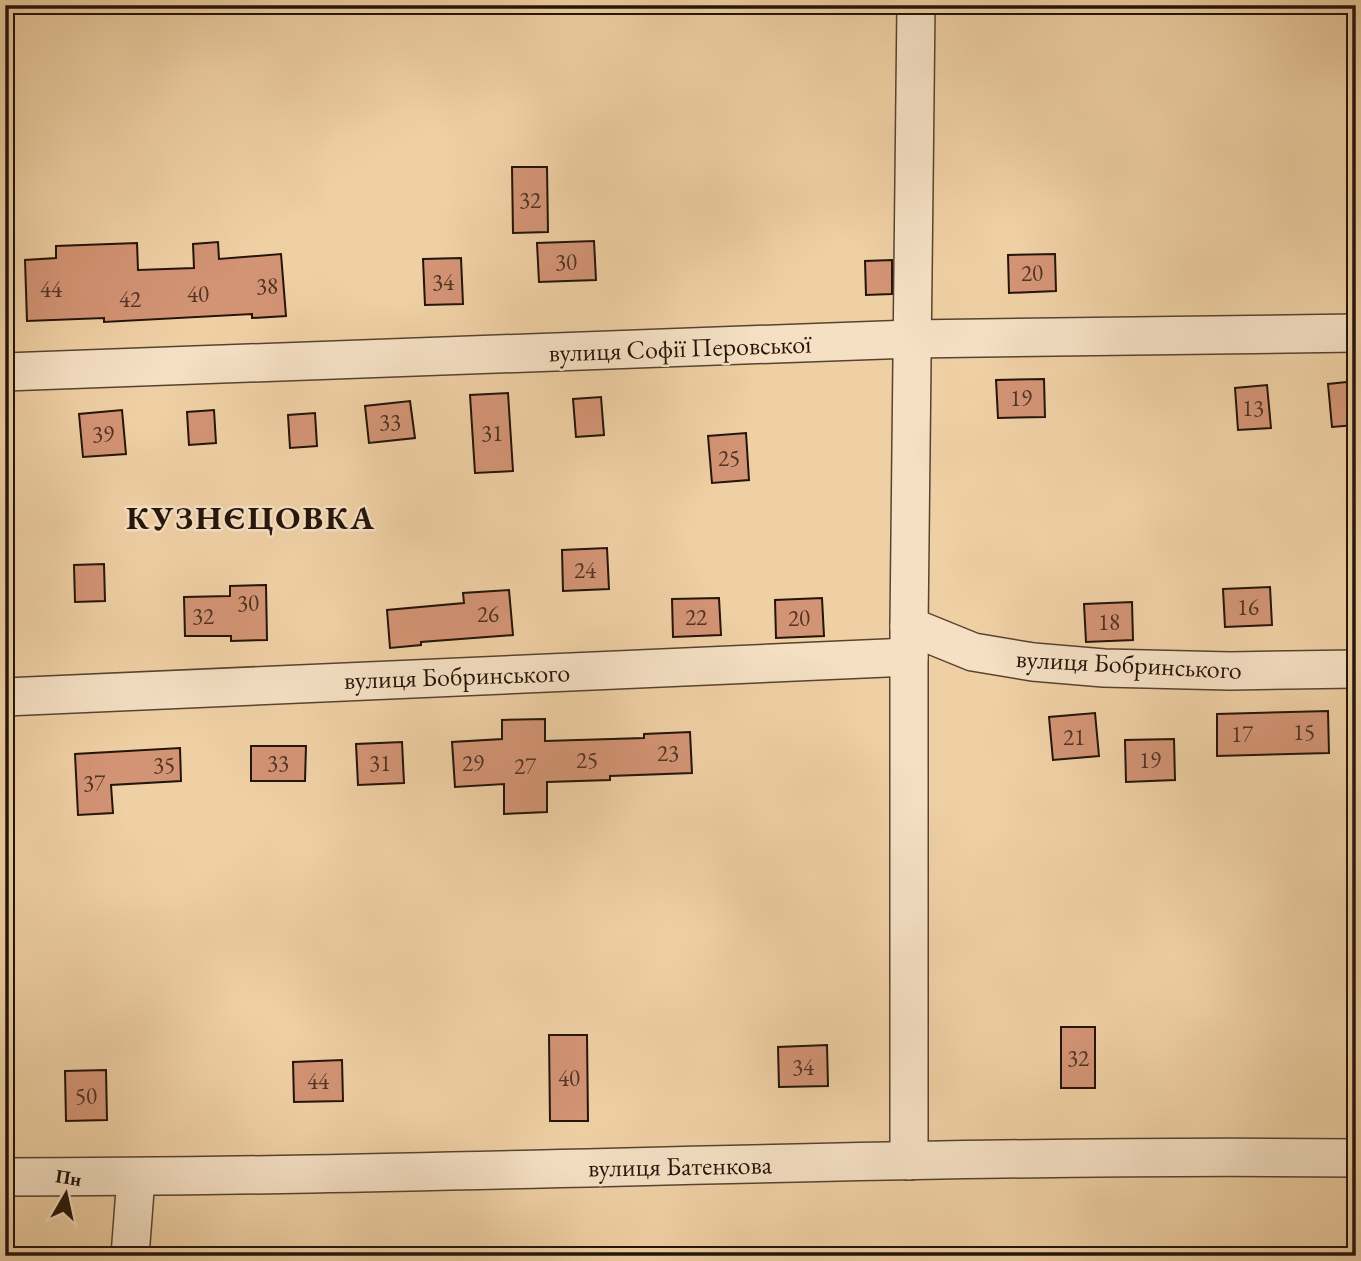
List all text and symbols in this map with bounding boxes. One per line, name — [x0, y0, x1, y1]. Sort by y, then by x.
house number: 32 — [519, 185, 541, 215]
house number: 30 — [555, 247, 577, 277]
house number: 20 — [1021, 258, 1043, 288]
house number: 34 — [432, 267, 455, 297]
house number: 38 — [256, 271, 278, 301]
house number: 44 — [40, 274, 63, 304]
house number: 40 — [187, 279, 209, 309]
house number: 42 — [119, 284, 141, 314]
street label: вулиця Софії Перовської — [548, 326, 813, 370]
house number: 19 — [1010, 383, 1032, 413]
house number: 13 — [1242, 393, 1264, 423]
house number: 33 — [379, 407, 401, 437]
house number: 31 — [481, 418, 503, 448]
house number: 39 — [92, 419, 114, 449]
house number: 25 — [718, 443, 740, 473]
district label: КУЗНЄЦОВКА — [126, 496, 376, 539]
house number: 24 — [574, 555, 597, 585]
house number: 30 — [237, 588, 259, 618]
house number: 16 — [1237, 592, 1259, 622]
house number: 26 — [477, 599, 499, 629]
house number: 32 — [192, 601, 214, 631]
house number: 22 — [685, 602, 707, 632]
house number: 20 — [788, 603, 810, 633]
house number: 18 — [1098, 607, 1120, 637]
street label: вулиця Бобринського — [1015, 641, 1243, 687]
street label: вулиця Бобринського — [343, 655, 571, 697]
house number: 15 — [1293, 717, 1315, 747]
house number: 17 — [1231, 719, 1254, 749]
house number: 21 — [1063, 722, 1085, 752]
house number: 23 — [657, 738, 679, 768]
house number: 25 — [576, 745, 598, 775]
house number: 19 — [1139, 745, 1161, 775]
house number: 33 — [267, 748, 289, 778]
house number: 31 — [369, 748, 391, 778]
house number: 29 — [462, 748, 484, 778]
house number: 35 — [153, 750, 175, 780]
house number: 27 — [514, 751, 537, 781]
house number: 37 — [83, 768, 106, 798]
house number: 32 — [1067, 1043, 1089, 1073]
house number: 34 — [792, 1052, 815, 1082]
house number: 40 — [558, 1063, 580, 1093]
house number: 44 — [307, 1066, 330, 1096]
house number: 50 — [75, 1081, 97, 1111]
street label: вулиця Батенкова — [588, 1147, 773, 1185]
north arrow — [32, 1160, 102, 1230]
text: Пн — [54, 1163, 83, 1192]

